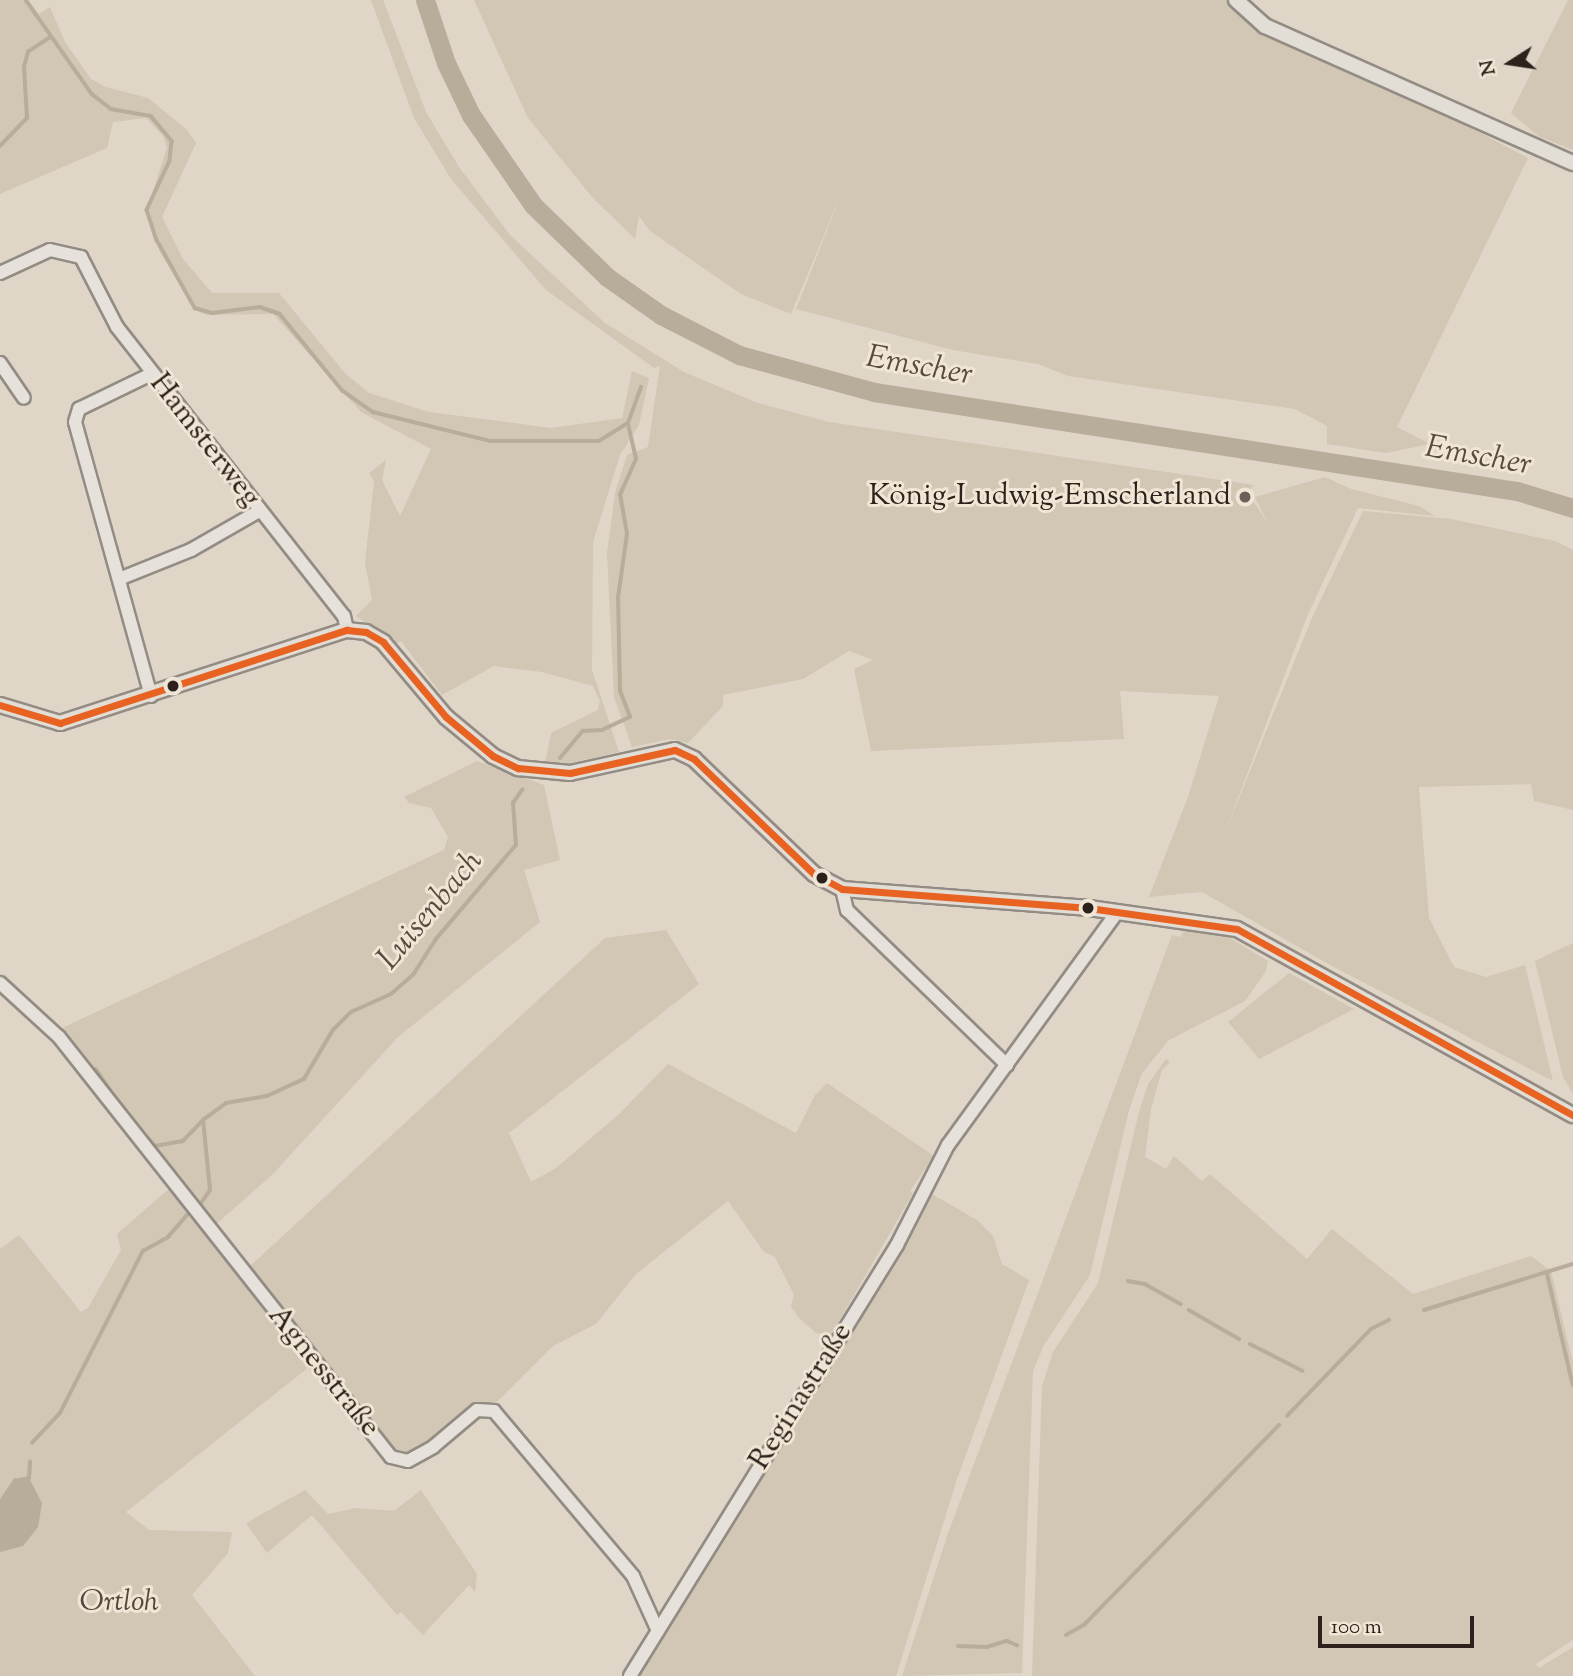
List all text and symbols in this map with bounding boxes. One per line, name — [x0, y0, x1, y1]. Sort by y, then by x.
north arrow — [1475, 28, 1545, 98]
text: N — [1474, 57, 1504, 78]
water label: Emscher — [863, 339, 975, 395]
street label: Hamsterweg — [141, 367, 267, 515]
water label: Emscher — [1422, 429, 1534, 485]
place label: König-Ludwig-Emscherland — [869, 479, 1231, 515]
marker: König-Ludwig-Emscherland — [1237, 489, 1253, 505]
unlabelled marker — [166, 679, 180, 693]
water label: Luisenbach — [370, 844, 492, 978]
unlabelled marker — [815, 871, 829, 885]
unlabelled marker — [1081, 901, 1095, 915]
street label: Agnesstraße — [259, 1299, 387, 1445]
street label: Reginastraße — [743, 1317, 861, 1477]
park label: Ortloh — [80, 1585, 158, 1621]
scale bar — [1321, 1602, 1477, 1646]
text: 100 m — [1331, 1613, 1382, 1643]

